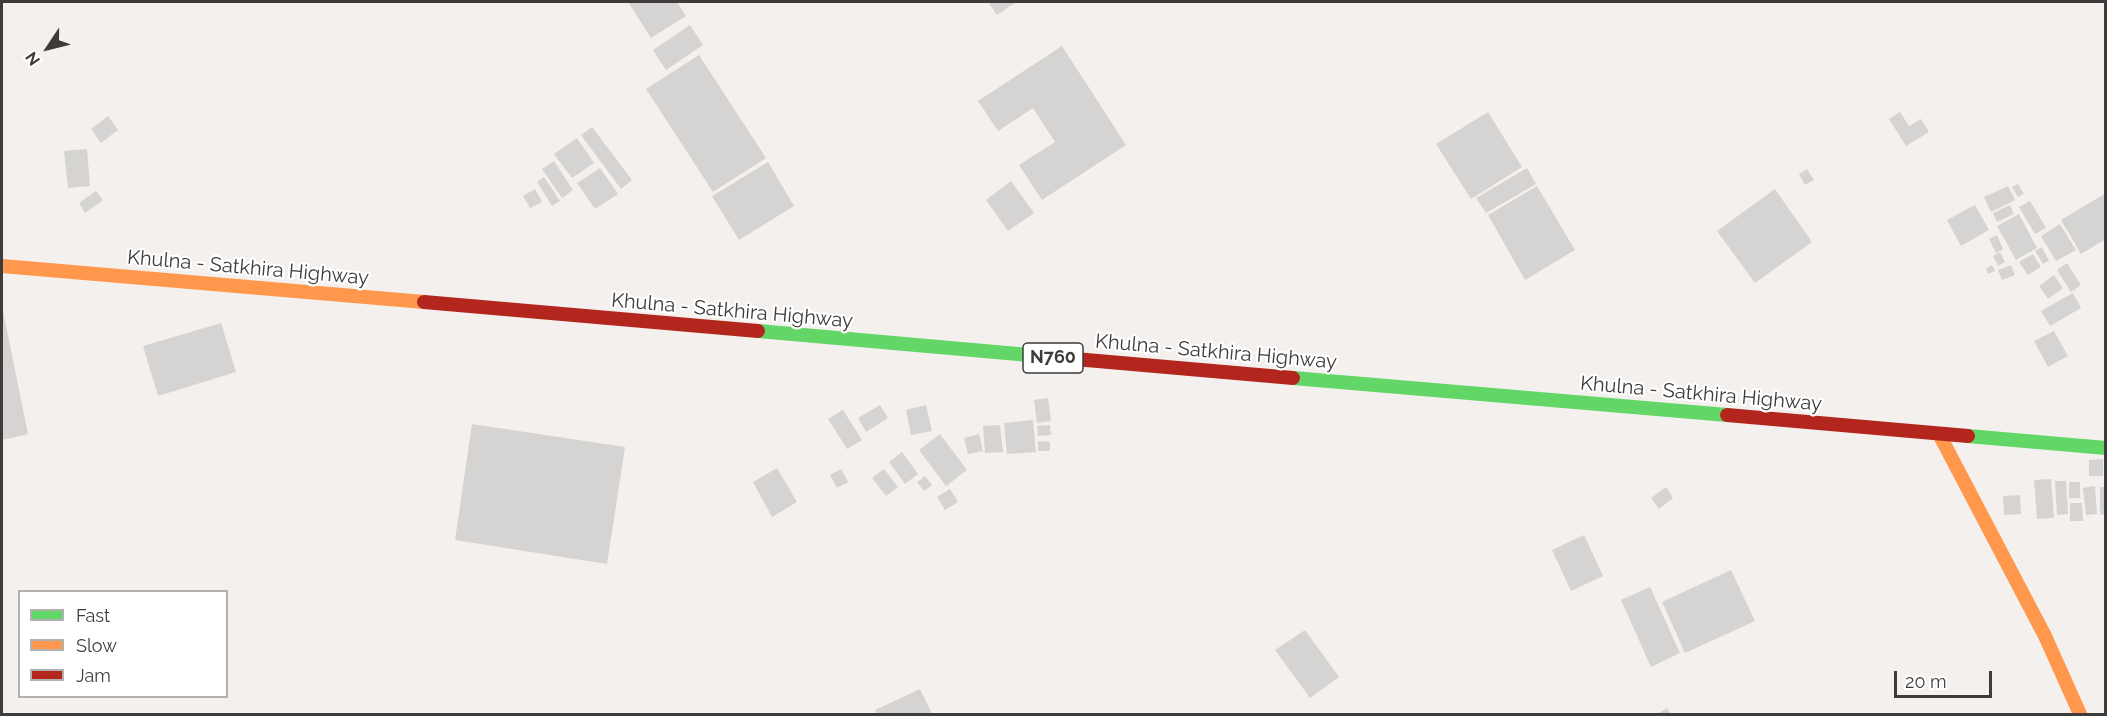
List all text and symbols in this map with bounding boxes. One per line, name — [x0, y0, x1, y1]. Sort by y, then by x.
north arrow — [18, 18, 78, 78]
text: N — [22, 48, 44, 69]
street label: Khulna - Satkhira Highway — [126, 245, 370, 291]
street label: Khulna - Satkhira Highway — [610, 288, 854, 334]
street label: Khulna - Satkhira Highway — [1094, 329, 1338, 375]
road number: N760 — [1023, 343, 1083, 373]
street label: Khulna - Satkhira Highway — [1579, 371, 1823, 417]
legend — [18, 590, 228, 698]
text: Fast — [76, 605, 110, 626]
text: Slow — [76, 635, 117, 656]
scale bar — [1897, 659, 1994, 697]
text: Jam — [76, 665, 111, 686]
text: 20 m — [1905, 671, 1947, 692]

